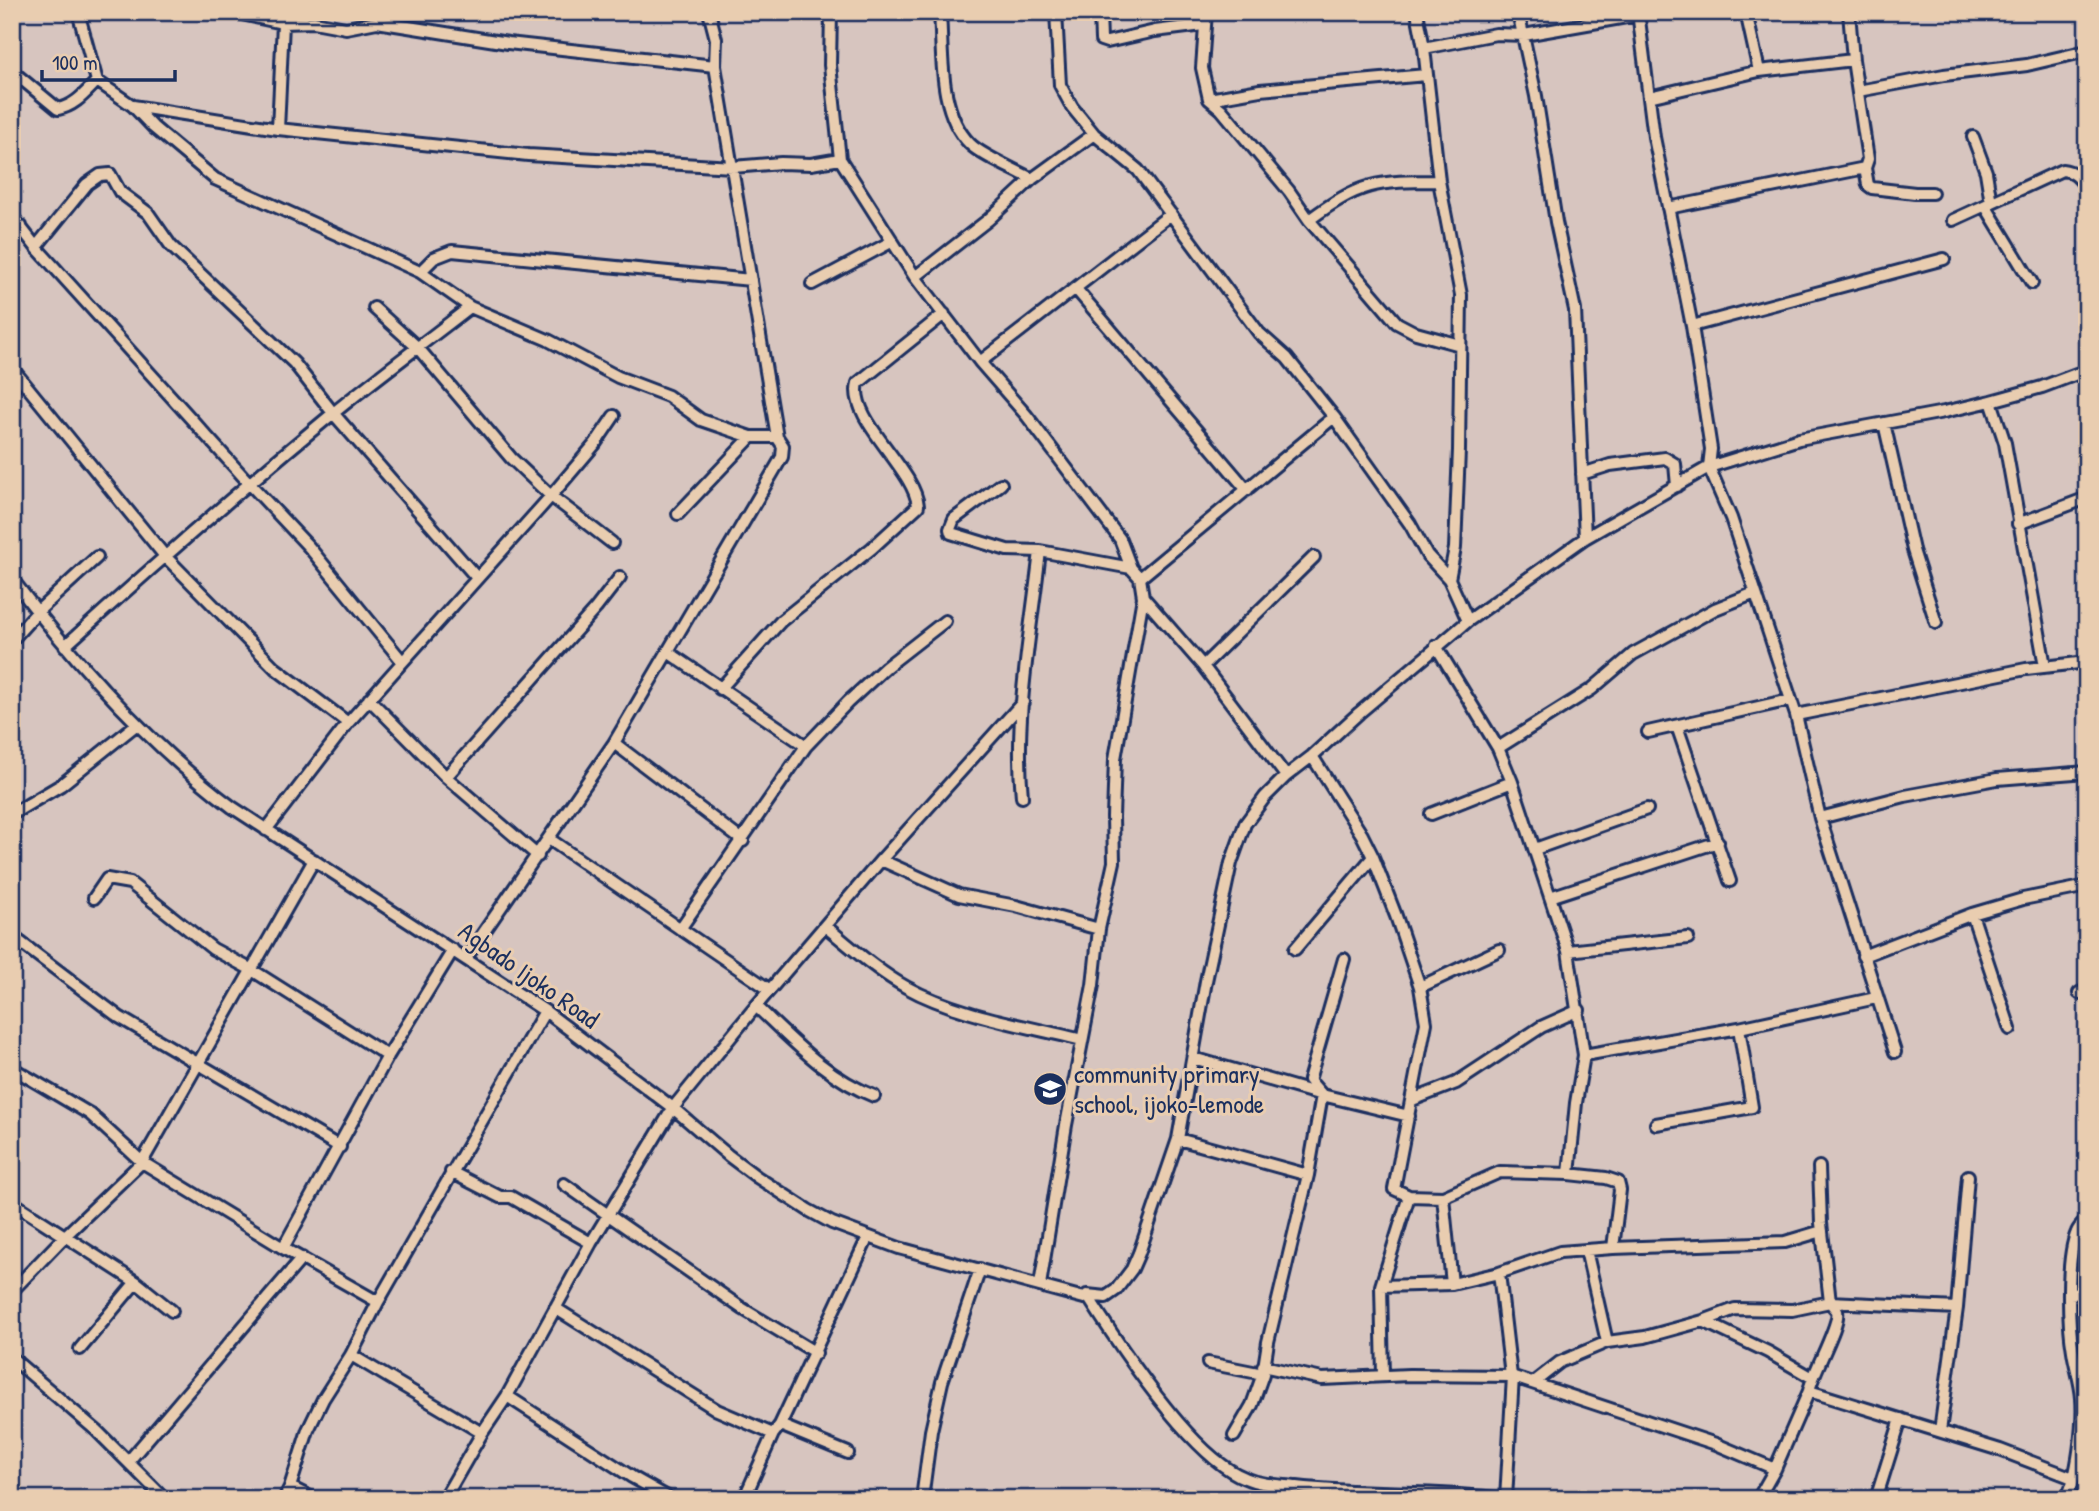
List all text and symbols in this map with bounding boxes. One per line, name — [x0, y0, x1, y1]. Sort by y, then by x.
scale bar — [42, 38, 175, 82]
text: 100 m — [52, 48, 98, 77]
street label: Agbado Ijoko Road — [452, 913, 607, 1036]
place label: community primary school, ijoko-lemode — [1074, 1056, 1264, 1121]
school or university icon: community primary school, ijoko-lemode — [1031, 1070, 1069, 1108]

